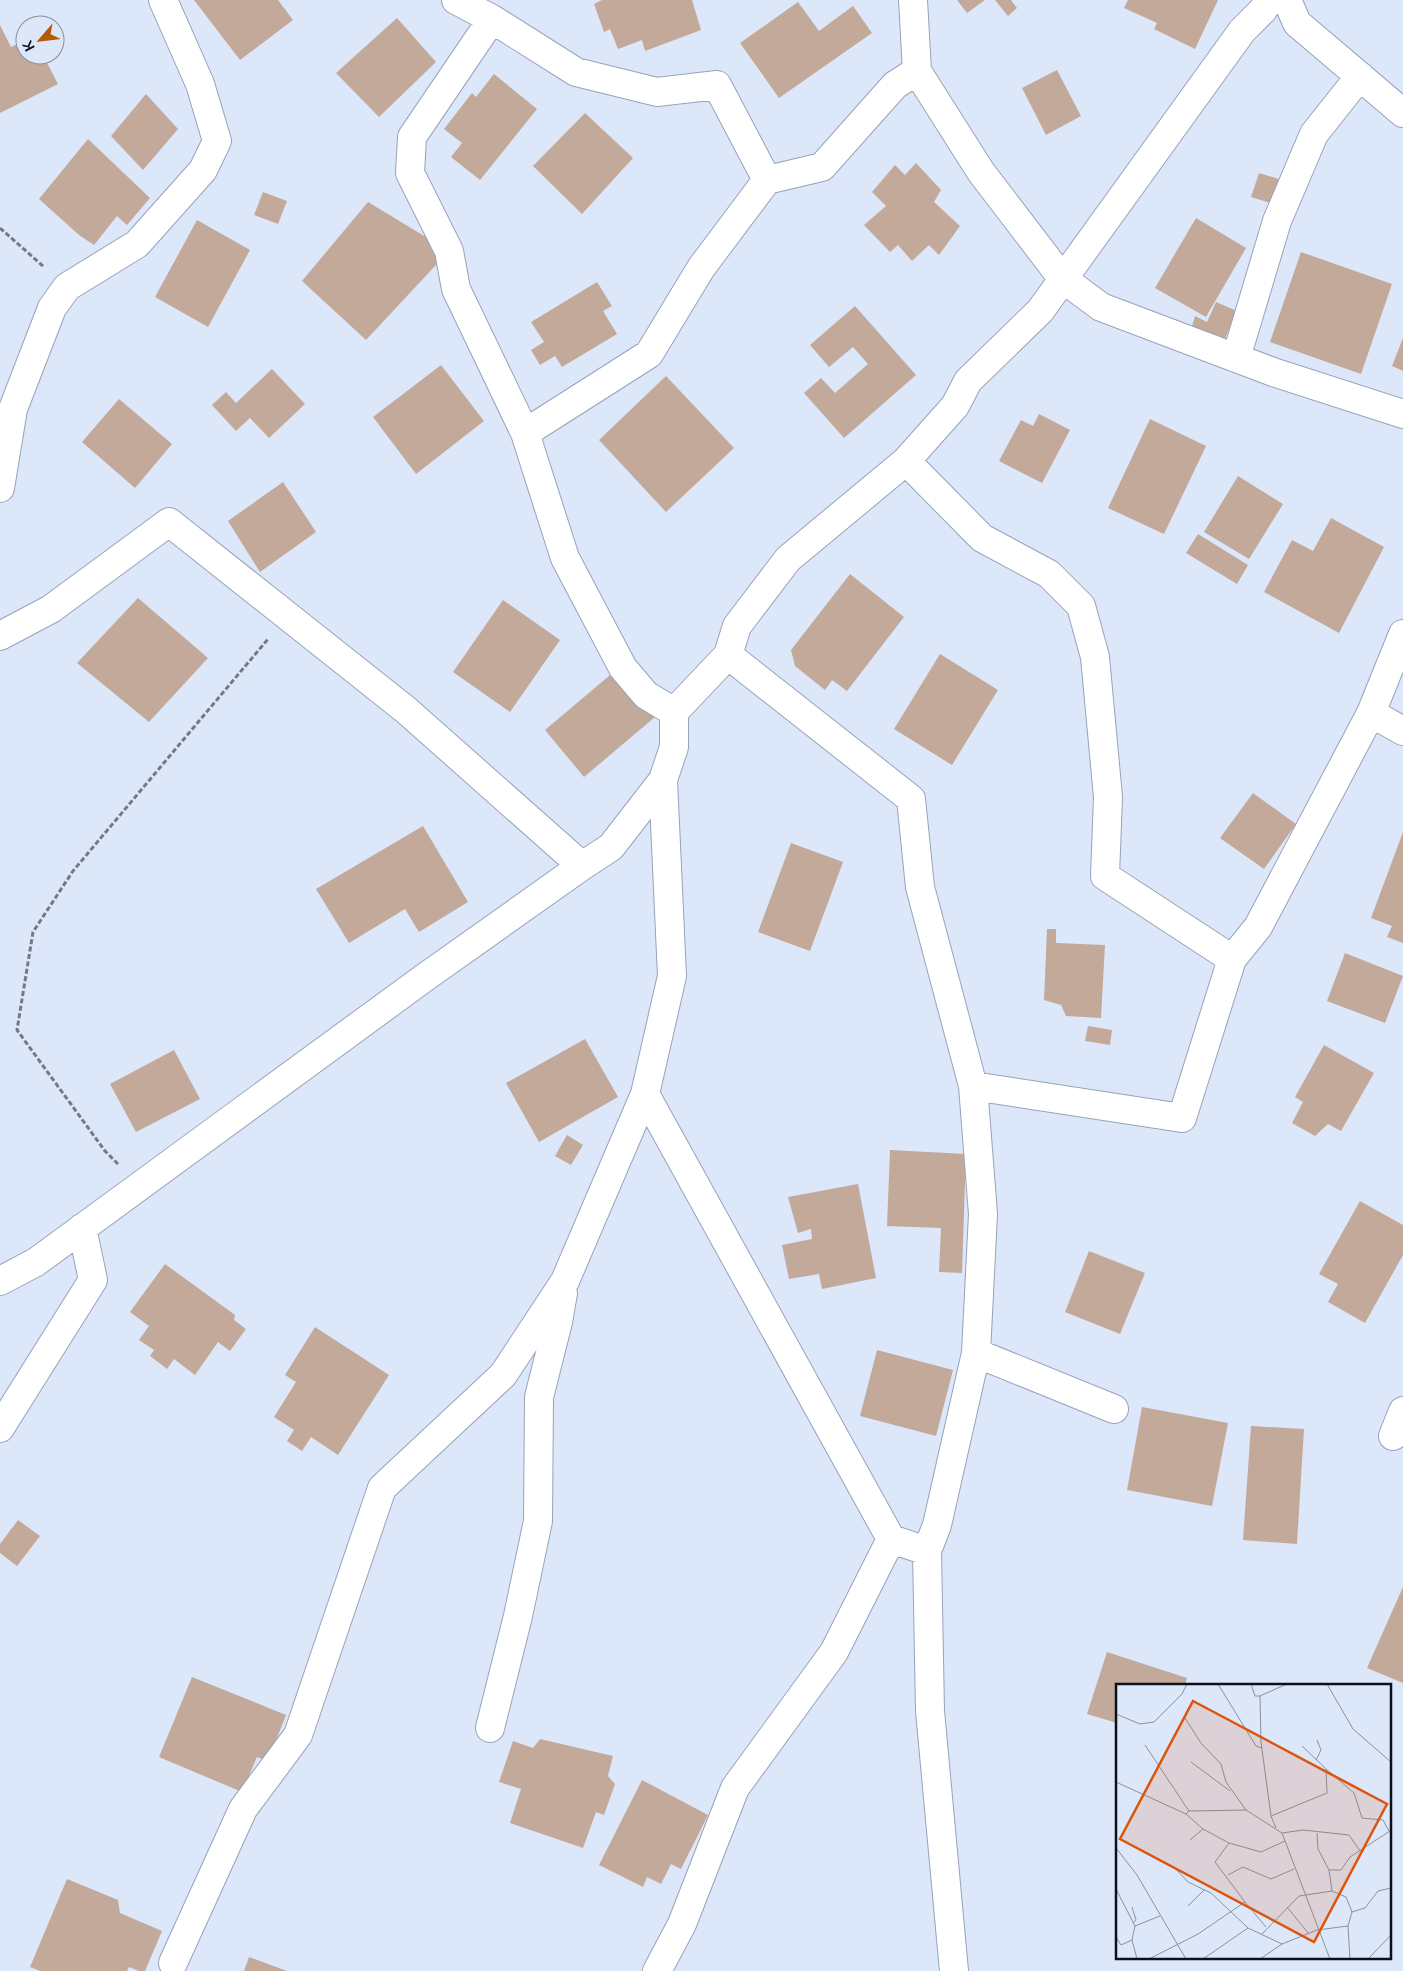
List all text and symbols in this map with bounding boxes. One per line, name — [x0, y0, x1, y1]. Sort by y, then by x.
north arrow — [15, 15, 65, 65]
text: K — [18, 38, 38, 55]
inset map — [1116, 1684, 1390, 1958]

